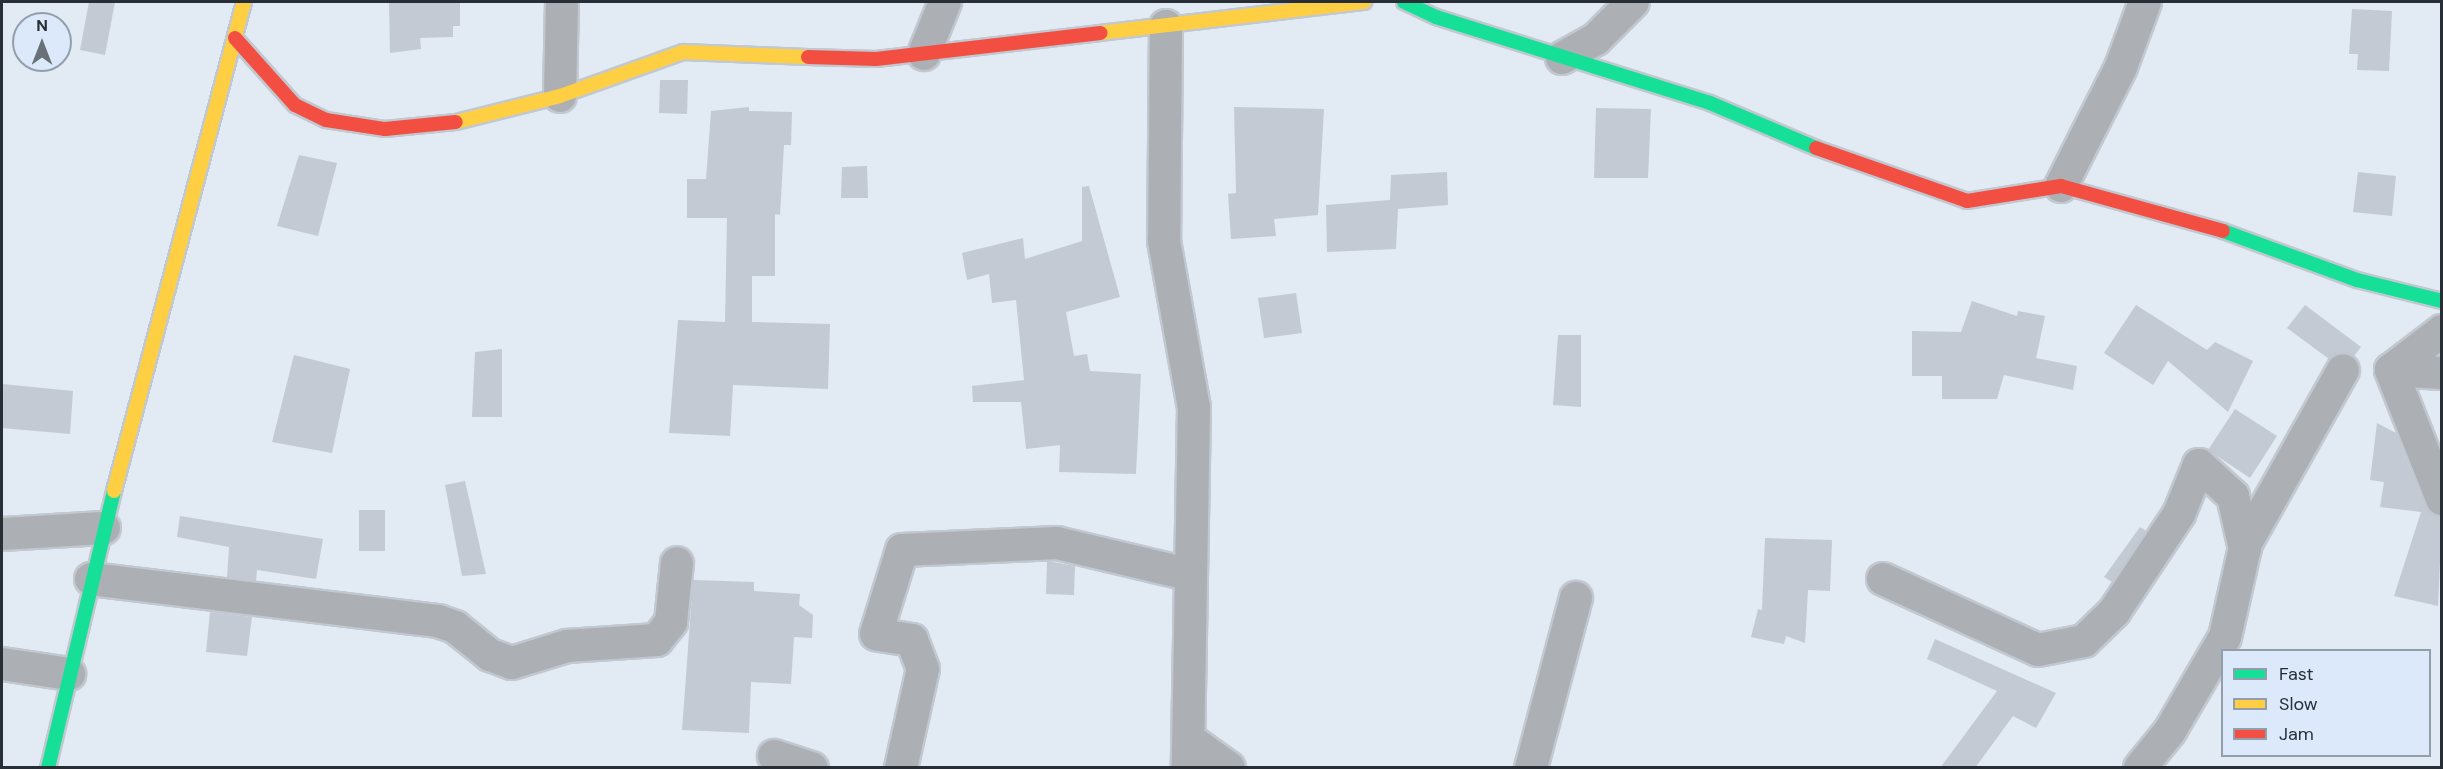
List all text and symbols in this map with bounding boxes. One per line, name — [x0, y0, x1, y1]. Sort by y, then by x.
north arrow — [12, 12, 72, 72]
text: N — [36, 15, 48, 36]
legend — [2221, 649, 2431, 757]
text: Fast — [2279, 662, 2314, 686]
text: Slow — [2279, 692, 2318, 716]
text: Jam — [2279, 722, 2314, 746]

